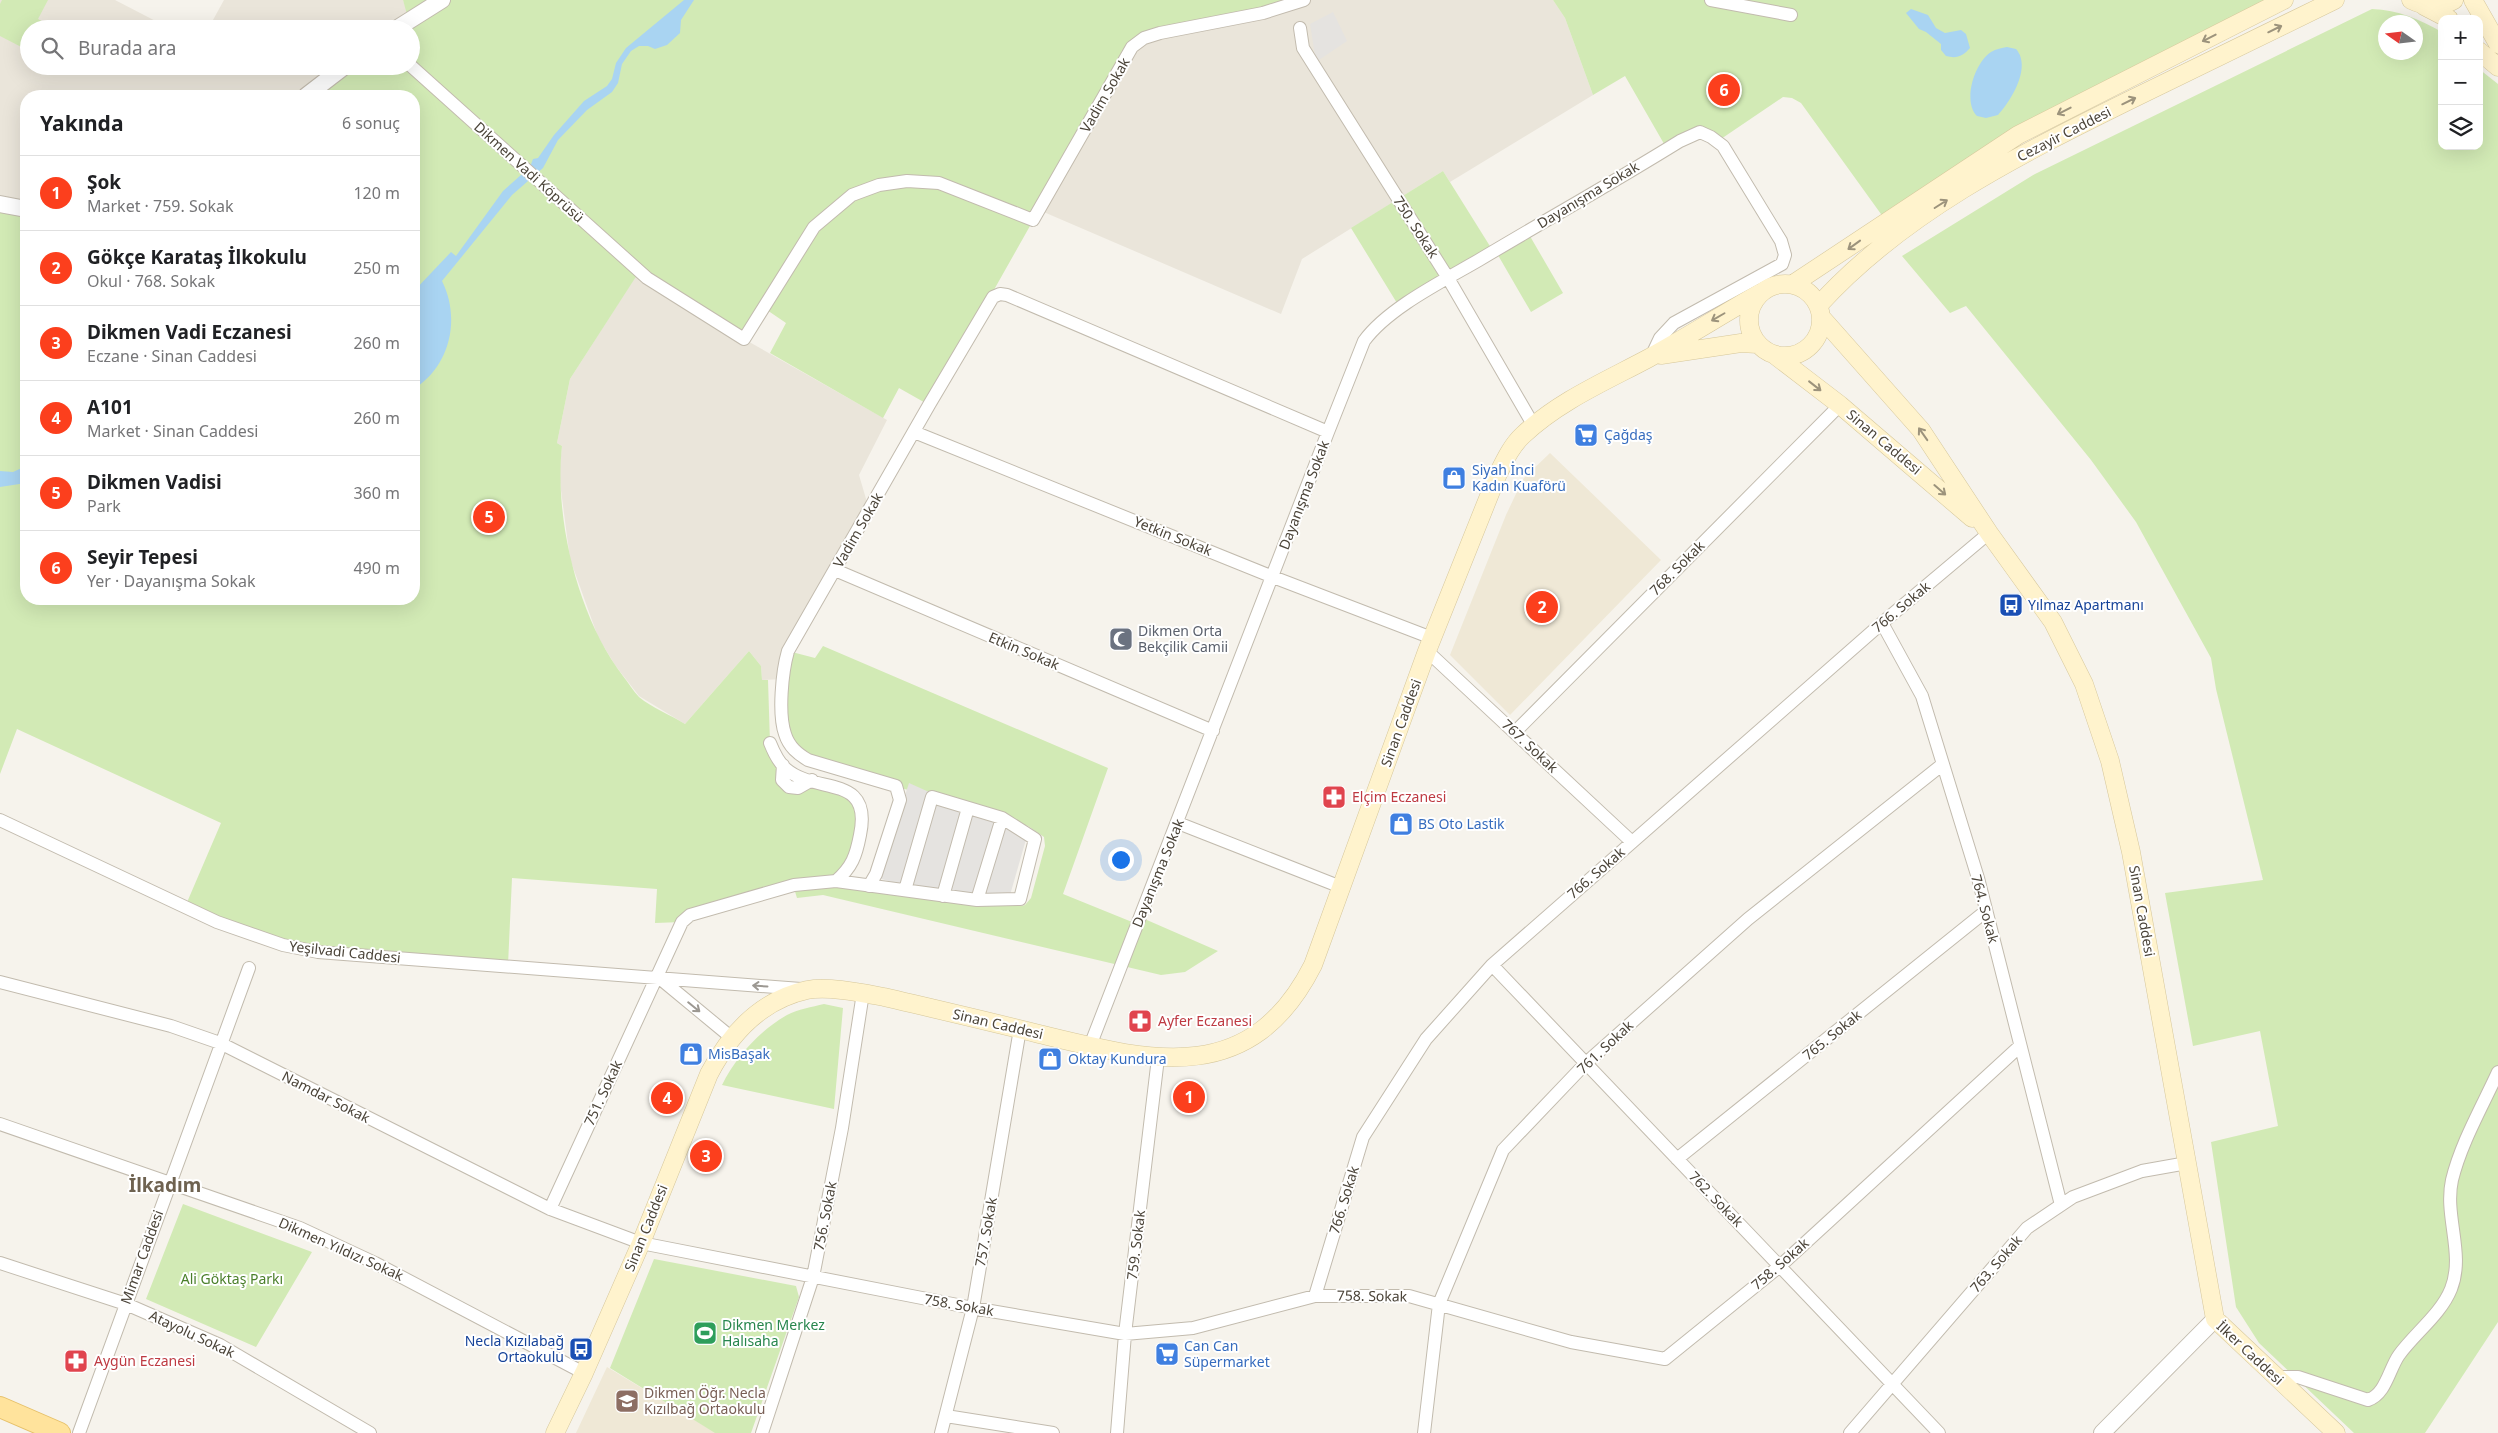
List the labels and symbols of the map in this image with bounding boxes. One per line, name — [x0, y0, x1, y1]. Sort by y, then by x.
north arrow — [2378, 15, 2423, 60]
one-way arrow — [2268, 24, 2283, 34]
one-way arrow — [2202, 34, 2217, 43]
street label: Vadim Sokak — [1075, 53, 1134, 136]
pin: 6 — [1708, 71, 1740, 109]
one-way arrow — [2122, 95, 2137, 105]
street label: Cezayir Caddesi — [2013, 102, 2114, 165]
one-way arrow — [2057, 107, 2072, 116]
street label: Dikmen Vadi Köprüsü — [470, 117, 588, 226]
street label: Dayanışma Sokak — [1533, 156, 1643, 232]
street label: 750. Sokak — [1389, 192, 1444, 262]
one-way arrow — [1934, 199, 1948, 209]
one-way arrow — [1848, 239, 1861, 250]
one-way arrow — [1712, 313, 1726, 323]
one-way arrow — [1808, 380, 1821, 391]
street label: Sinan Caddesi — [1843, 405, 1926, 479]
supermarket icon: Çağdaş — [1573, 422, 1599, 448]
place label: Çağdaş — [1604, 425, 1653, 444]
one-way arrow — [1918, 427, 1928, 441]
street label: Dayanışma Sokak — [1274, 437, 1333, 552]
place label: Siyah İnci Kadın Kuaförü — [1472, 460, 1566, 495]
shop icon: Siyah İnci Kadın Kuaförü — [1441, 465, 1467, 491]
one-way arrow — [1933, 484, 1946, 495]
street label: Vadim Sokak — [828, 488, 887, 571]
pin: 5 — [473, 498, 505, 536]
street label: Yetkin Sokak — [1131, 511, 1215, 560]
street label: 768. Sokak — [1645, 536, 1709, 599]
street label: 766. Sokak — [1868, 576, 1934, 637]
pin: 2 — [1526, 588, 1558, 626]
bus stop icon: Yılmaz Apartmanı — [1998, 592, 2024, 618]
place label: Yılmaz Apartmanı — [2028, 595, 2144, 614]
place label: Dikmen Orta Bekçilik Camii — [1138, 621, 1228, 656]
mosque icon: Dikmen Orta Bekçilik Camii — [1108, 626, 1134, 652]
street label: Etkin Sokak — [986, 627, 1063, 674]
street label: Sinan Caddesi — [1376, 676, 1425, 769]
street label: 767. Sokak — [1498, 715, 1563, 777]
pharmacy icon: Elçim Eczanesi — [1321, 784, 1347, 810]
place label: Elçim Eczanesi — [1352, 787, 1446, 806]
shop icon: BS Oto Lastik — [1388, 811, 1414, 837]
place label: BS Oto Lastik — [1418, 814, 1505, 833]
street label: Dayanışma Sokak — [1127, 815, 1188, 930]
street label: 766. Sokak — [1563, 842, 1629, 903]
your location — [1108, 847, 1134, 873]
street label: Sinan Caddesi — [2125, 864, 2160, 958]
street label: 764. Sokak — [1967, 872, 2004, 946]
street label: Yeşilvadi Caddesi — [288, 936, 402, 967]
one-way arrow — [753, 982, 769, 991]
one-way arrow — [688, 1002, 701, 1013]
street label: Sinan Caddesi — [951, 1004, 1045, 1043]
street label: 765. Sokak — [1798, 1005, 1865, 1064]
pharmacy icon: Ayfer Eczanesi — [1127, 1008, 1153, 1034]
place label: Ayfer Eczanesi — [1158, 1011, 1252, 1030]
street label: 761. Sokak — [1572, 1015, 1637, 1078]
shop icon: MisBaşak — [678, 1041, 704, 1067]
place label: MisBaşak — [708, 1044, 771, 1063]
shop icon: Oktay Kundura — [1037, 1046, 1063, 1072]
place label: Oktay Kundura — [1068, 1049, 1167, 1068]
street label: 751. Sokak — [579, 1056, 626, 1129]
street label: Namdar Sokak — [279, 1066, 374, 1127]
pin: 1 — [1173, 1078, 1205, 1116]
pin: 4 — [651, 1079, 683, 1117]
pin: 3 — [690, 1137, 722, 1175]
street label: 766. Sokak — [1324, 1163, 1363, 1236]
street label: 762. Sokak — [1685, 1167, 1748, 1231]
district label: İlkadım — [129, 1172, 201, 1198]
street label: 756. Sokak — [808, 1179, 841, 1252]
street label: Sinan Caddesi — [619, 1181, 672, 1274]
street label: 757. Sokak — [970, 1195, 1001, 1268]
street label: Mimar Caddesi — [116, 1207, 167, 1307]
street label: 759. Sokak — [1122, 1208, 1149, 1281]
street label: Dikmen Yıldızı Sokak — [276, 1212, 407, 1285]
street label: 763. Sokak — [1965, 1230, 2026, 1296]
street label: 758. Sokak — [1747, 1233, 1813, 1294]
park label: Ali Göktaş Parkı — [181, 1269, 283, 1288]
street label: 758. Sokak — [1337, 1285, 1408, 1306]
street label: 758. Sokak — [923, 1289, 996, 1320]
street label: Atayolu Sokak — [146, 1305, 239, 1362]
place label: Dikmen Merkez Halısaha — [722, 1315, 825, 1350]
street label: İlker Caddesi — [2213, 1317, 2288, 1389]
sports icon: Dikmen Merkez Halısaha — [692, 1320, 718, 1346]
place label: Necla Kızılabağ Ortaokulu — [465, 1331, 564, 1366]
bus stop icon: Necla Kızılabağ Ortaokulu — [568, 1336, 594, 1362]
place label: Can Can Süpermarket — [1184, 1336, 1270, 1371]
supermarket icon: Can Can Süpermarket — [1154, 1341, 1180, 1367]
pharmacy icon: Aygün Eczanesi — [63, 1348, 89, 1374]
place label: Aygün Eczanesi — [94, 1351, 195, 1370]
place label: Dikmen Öğr. Necla Kızılbağ Ortaokulu — [644, 1383, 766, 1418]
school or university icon: Dikmen Öğr. Necla Kızılbağ Ortaokulu — [614, 1388, 640, 1414]

